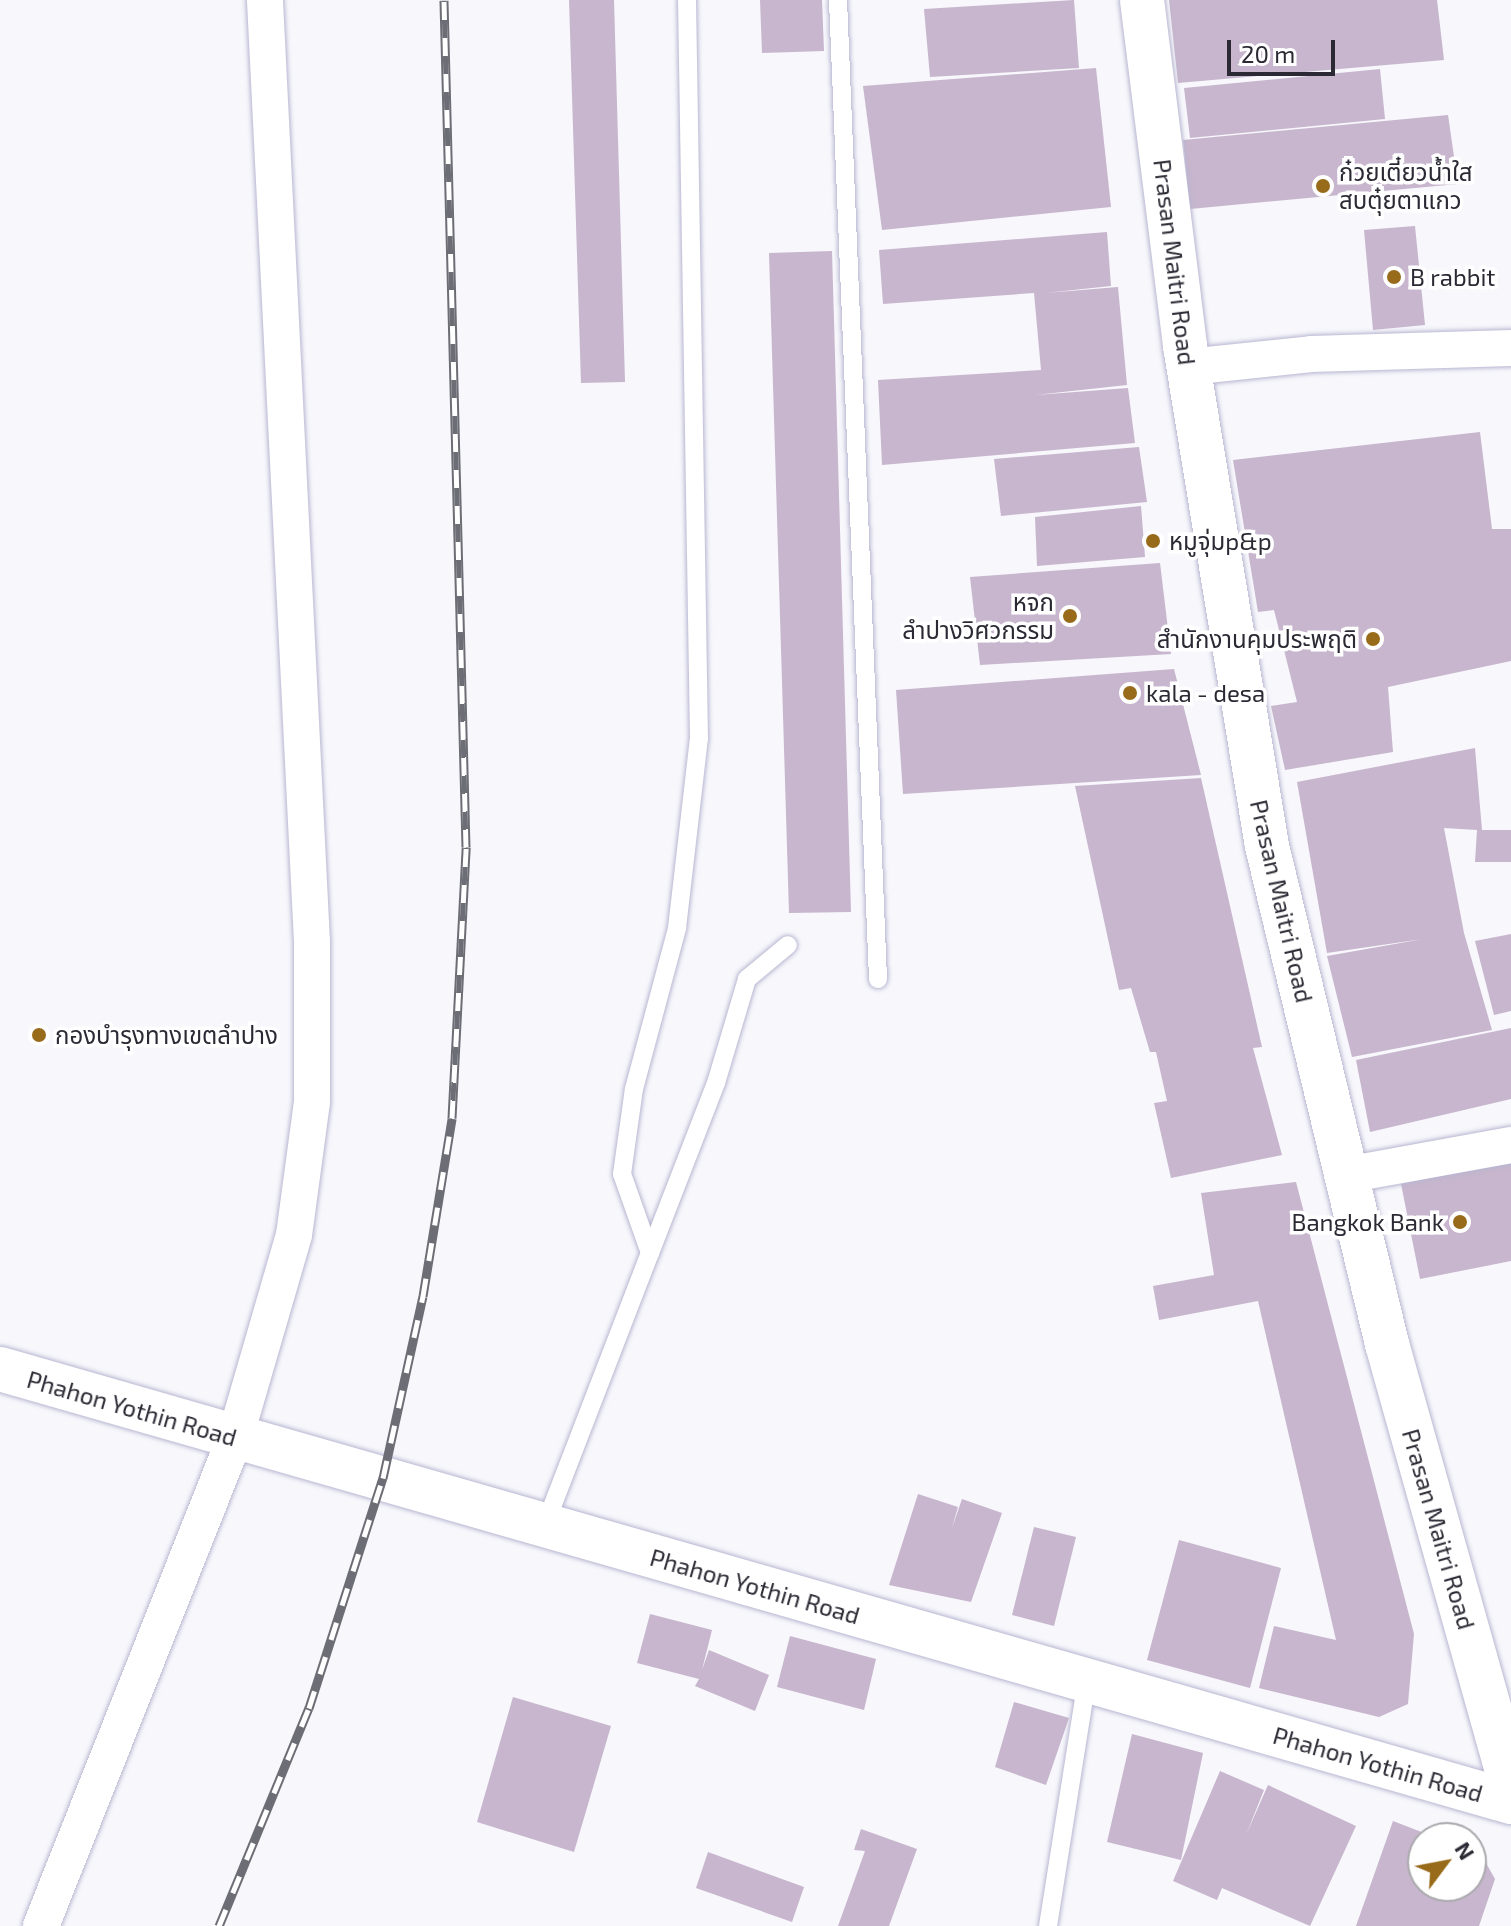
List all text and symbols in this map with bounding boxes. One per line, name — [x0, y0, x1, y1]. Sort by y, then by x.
scale bar — [1231, 24, 1339, 74]
text: 20 m — [1241, 39, 1295, 68]
street label: Prasan Maitri Road — [1148, 157, 1202, 367]
place label: ก๋วยเตี๋ยวน้ำใส สบตุ๋ยตาแกว — [1339, 158, 1473, 214]
marker: ก๋วยเตี๋ยวน้ำใส สบตุ๋ยตาแกว — [1314, 177, 1332, 195]
place label: B rabbit — [1410, 263, 1495, 291]
marker: B rabbit — [1385, 268, 1403, 286]
place label: หมูจุ่มp&p — [1169, 527, 1272, 555]
marker: หมูจุ่มp&p — [1144, 532, 1162, 550]
place label: หจก ลำปางวิศวกรรม — [902, 588, 1054, 644]
marker: หจก ลำปางวิศวกรรม — [1061, 607, 1079, 625]
place label: สำนักงานคุมประพฤติ — [1157, 625, 1357, 653]
marker: สำนักงานคุมประพฤติ — [1364, 630, 1382, 648]
place label: kala - desa — [1146, 679, 1265, 707]
marker: kala - desa — [1121, 684, 1139, 702]
street label: Prasan Maitri Road — [1245, 797, 1319, 1005]
place label: กองบำรุงทางเขตลำปาง — [55, 1021, 278, 1049]
marker: กองบำรุงทางเขตลำปาง — [30, 1026, 48, 1044]
place label: Bangkok Bank — [1291, 1208, 1444, 1236]
marker: Bangkok Bank — [1451, 1213, 1469, 1231]
street label: Phahon Yothin Road — [24, 1364, 240, 1452]
street label: Prasan Maitri Road — [1397, 1425, 1481, 1633]
street label: Phahon Yothin Road — [647, 1542, 863, 1630]
street label: Phahon Yothin Road — [1270, 1720, 1486, 1808]
north arrow — [1407, 1822, 1487, 1902]
text: N — [1450, 1837, 1481, 1864]

